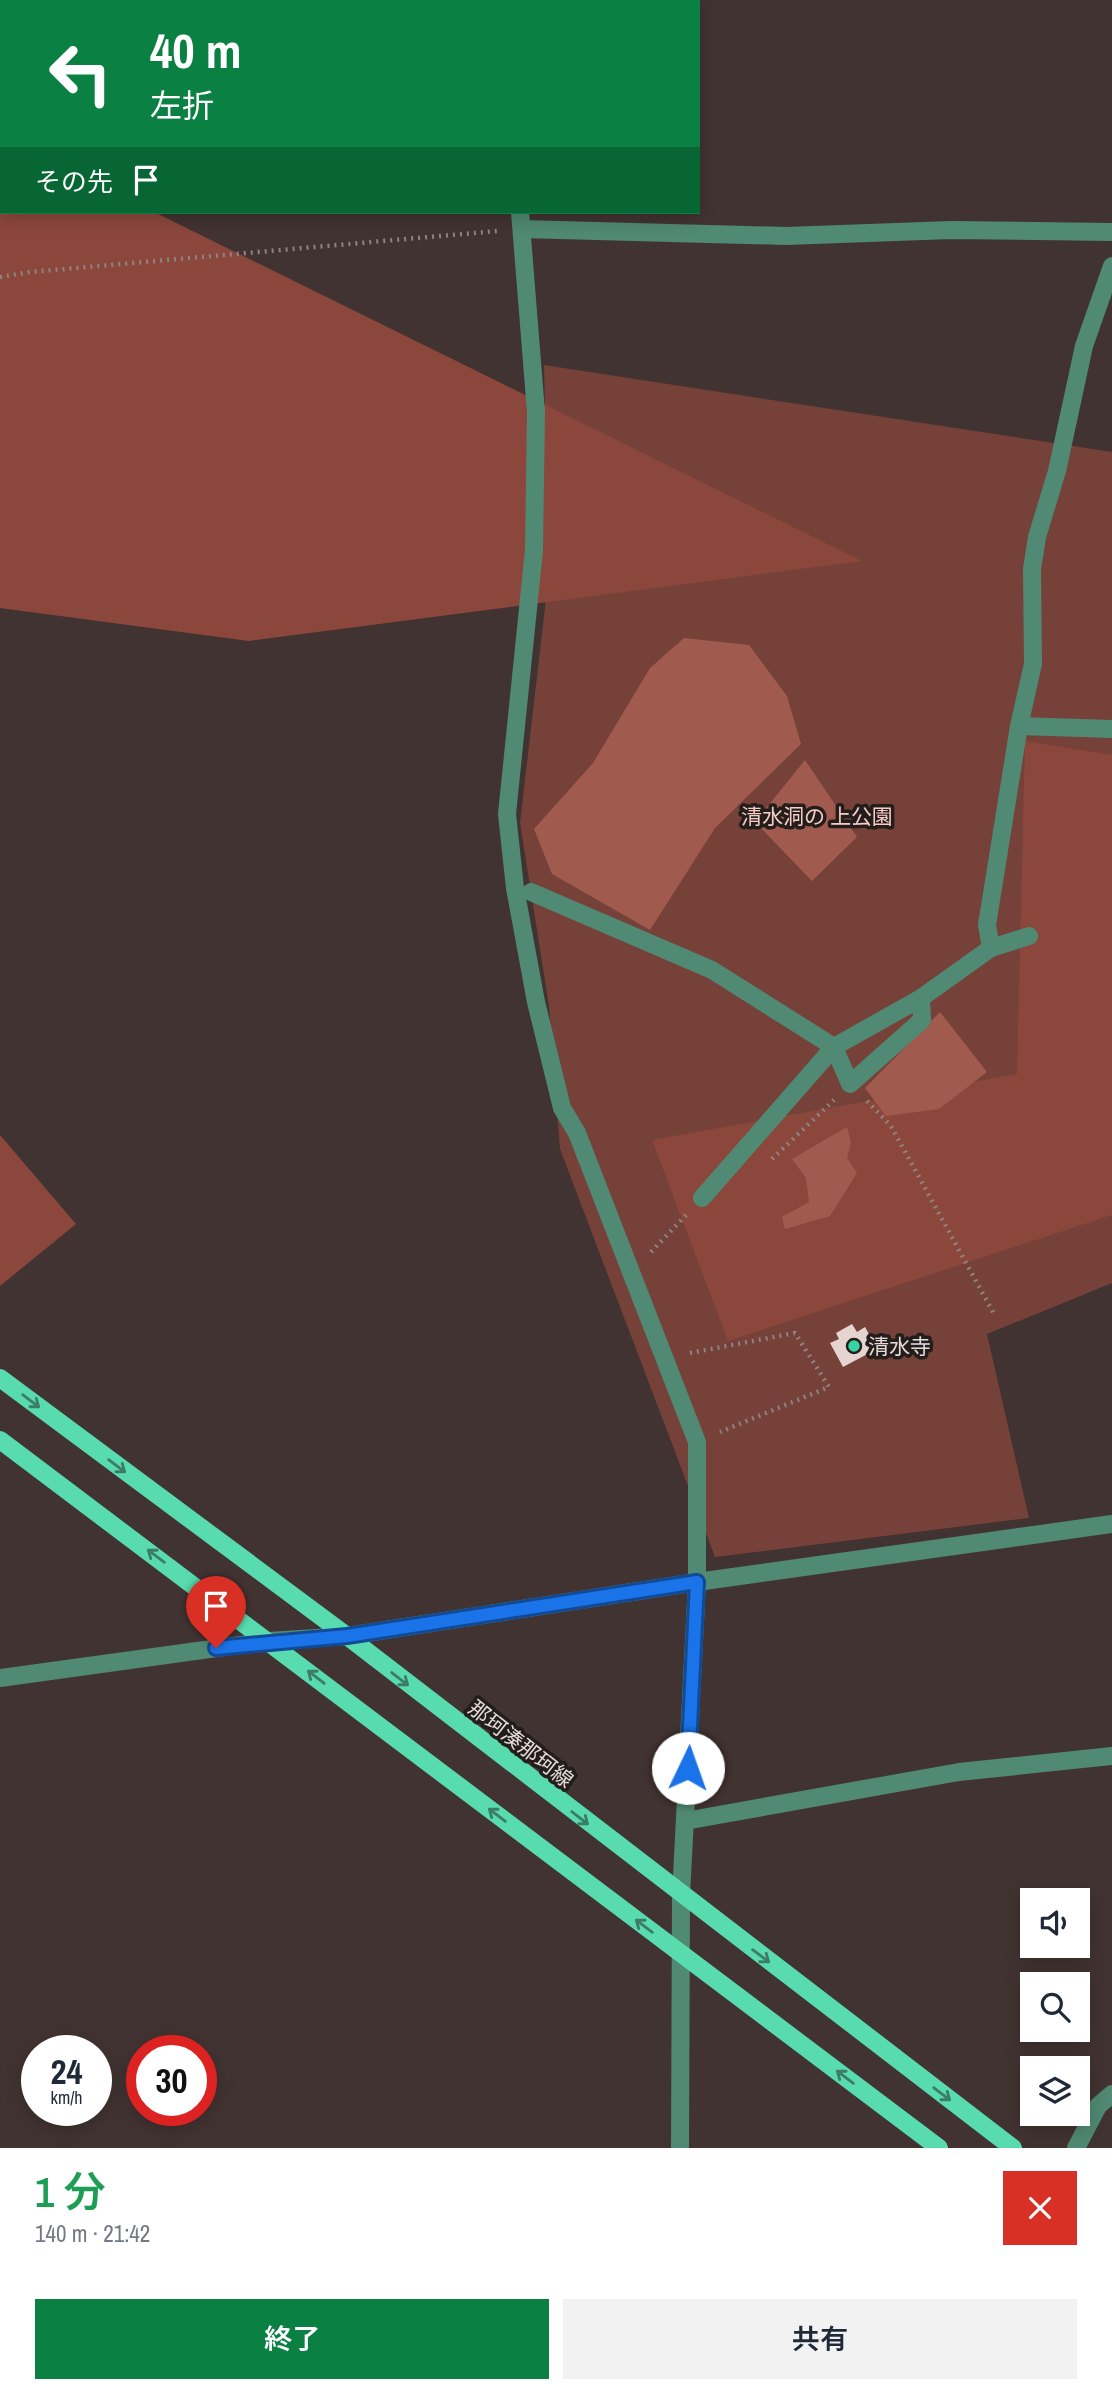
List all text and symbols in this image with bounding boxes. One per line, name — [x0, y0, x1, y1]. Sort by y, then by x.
text: 40 m — [150, 17, 242, 83]
icon: left — [35, 28, 126, 119]
text: 左折 — [150, 84, 214, 127]
icon: arrive — [127, 161, 165, 199]
text: その先 — [35, 164, 113, 199]
park label: 清水洞の 上公園 — [741, 802, 893, 831]
place label: 清水寺 — [868, 1332, 931, 1361]
marker: 清水寺 — [846, 1338, 862, 1354]
one-way arrow — [21, 1394, 40, 1409]
one-way arrow — [107, 1458, 126, 1473]
one-way arrow — [147, 1549, 166, 1564]
pin — [186, 1576, 246, 1648]
icon: arrive — [197, 1587, 235, 1625]
one-way arrow — [308, 1670, 326, 1685]
one-way arrow — [391, 1671, 409, 1686]
street label: 那珂湊那珂線 — [462, 1694, 580, 1794]
position arrow — [651, 1731, 725, 1805]
one-way arrow — [488, 1808, 507, 1823]
one-way arrow — [570, 1810, 589, 1825]
map controls — [1020, 1888, 1090, 2126]
button: sound — [1020, 1888, 1090, 1958]
one-way arrow — [635, 1918, 653, 1933]
one-way arrow — [751, 1949, 770, 1964]
button: search — [1020, 1972, 1090, 2042]
speed limit sign: 30 — [126, 2035, 217, 2126]
text: 24 — [51, 2048, 82, 2095]
button: layers — [1020, 2056, 1090, 2126]
one-way arrow — [836, 2070, 855, 2085]
text: km/h — [51, 2085, 83, 2110]
one-way arrow — [932, 2087, 951, 2101]
text: 1 分 — [35, 2164, 106, 2220]
button: close — [1003, 2171, 1077, 2245]
text: 140 m · 21:42 — [35, 2218, 150, 2249]
button: 終了 — [35, 2299, 549, 2379]
button: 共有 — [563, 2299, 1077, 2379]

